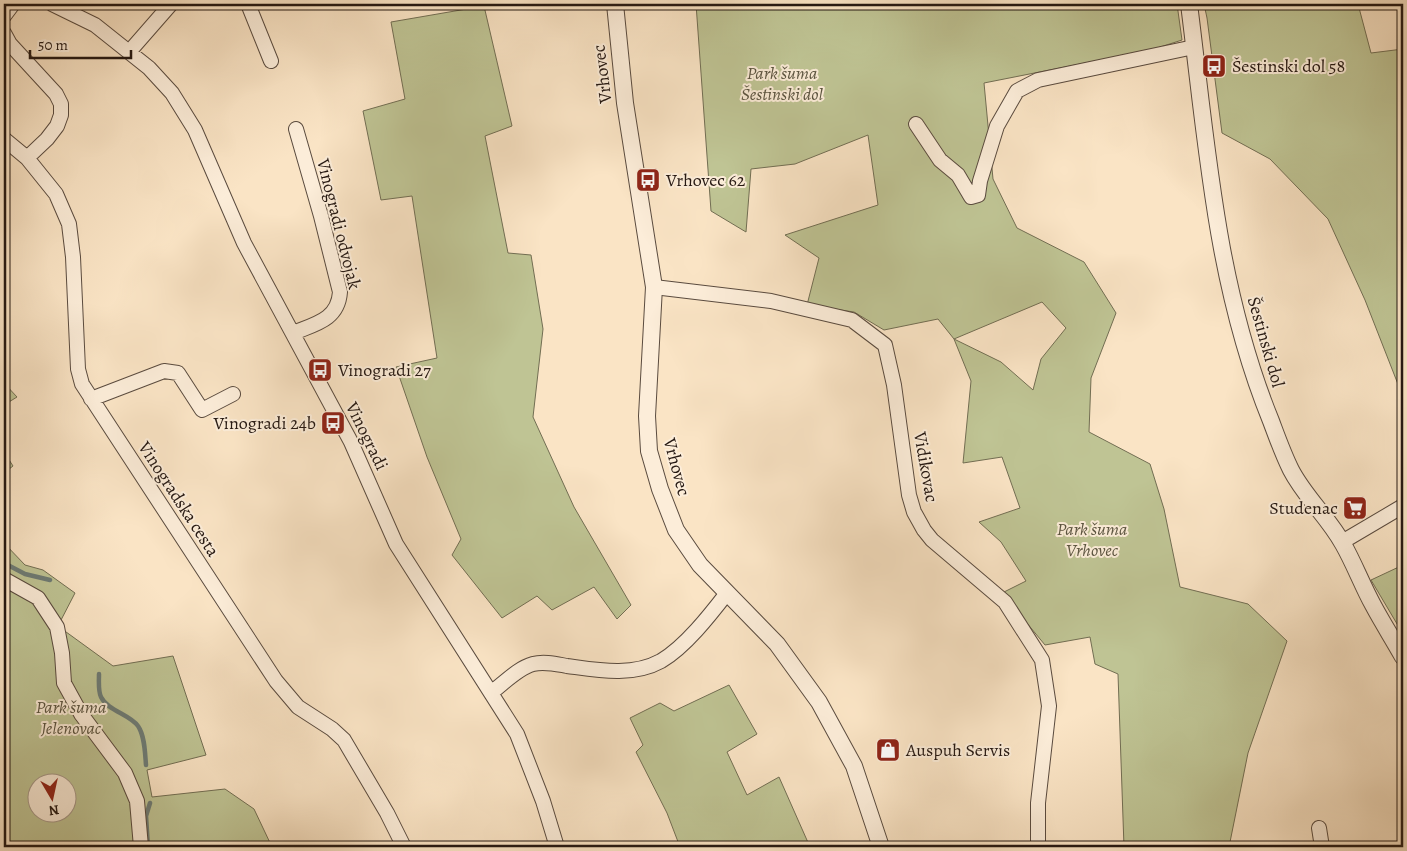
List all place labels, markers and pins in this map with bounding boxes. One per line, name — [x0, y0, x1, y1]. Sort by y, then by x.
bus stop icon: Šestinski dol 58 — [1201, 53, 1227, 79]
place label: Šestinski dol 58 — [1232, 54, 1345, 78]
bus stop icon: Vrhovec 62 — [635, 167, 661, 193]
place label: Vrhovec 62 — [665, 168, 746, 192]
bus stop icon: Vinogradi 27 — [307, 357, 333, 383]
place label: Vinogradi 27 — [337, 358, 431, 382]
bus stop icon: Vinogradi 24b — [320, 410, 346, 436]
place label: Vinogradi 24b — [213, 411, 316, 435]
supermarket icon: Studenac — [1342, 495, 1368, 521]
place label: Studenac — [1269, 496, 1338, 520]
shop icon: Auspuh Servis — [875, 737, 901, 763]
place label: Auspuh Servis — [905, 738, 1010, 762]

